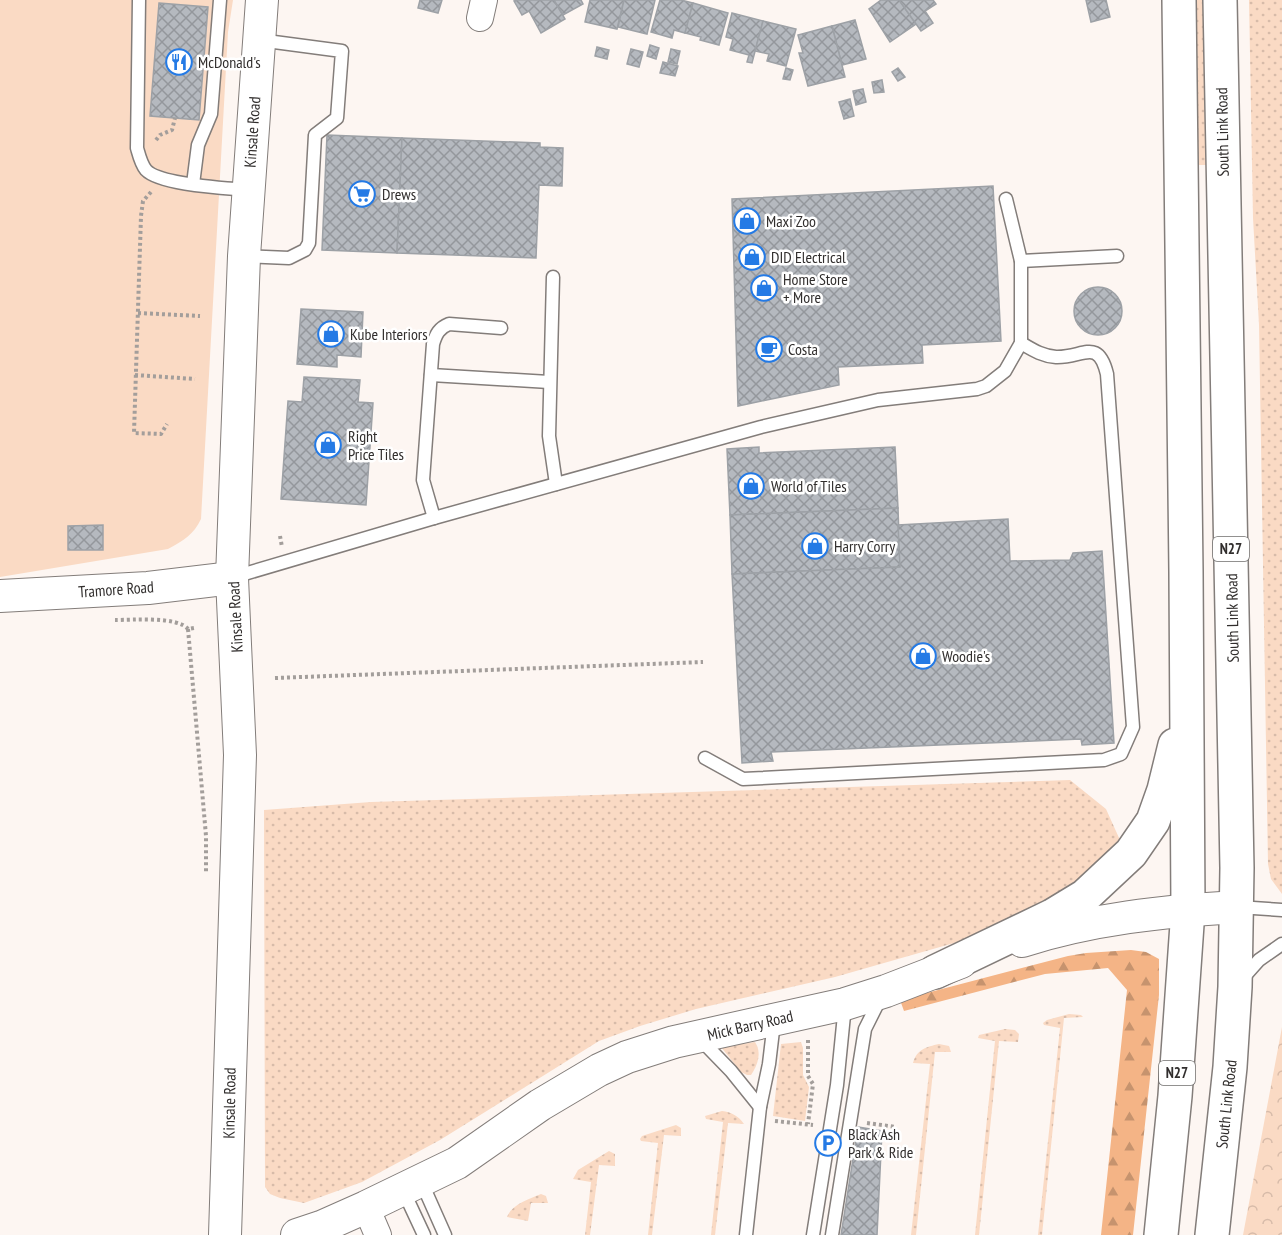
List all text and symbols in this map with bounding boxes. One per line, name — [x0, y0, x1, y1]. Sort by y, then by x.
restaurant icon: McDonald's — [164, 47, 194, 77]
place label: McDonald's — [198, 52, 261, 72]
street label: South Link Road — [1211, 87, 1233, 177]
street label: Kinsale Road — [240, 96, 264, 168]
supermarket icon: Drews — [347, 179, 377, 209]
place label: Drews — [382, 184, 416, 204]
shop icon: Maxi Zoo — [732, 206, 762, 236]
place label: Maxi Zoo — [766, 211, 816, 231]
shop icon: DID Electrical — [737, 242, 767, 272]
place label: DID Electrical — [771, 247, 846, 267]
place label: Home Store + More — [783, 269, 848, 307]
shop icon: Home Store + More — [749, 273, 779, 303]
shop icon: Kube Interiors — [316, 319, 346, 349]
place label: Kube Interiors — [350, 324, 428, 344]
cafe icon: Costa — [754, 334, 784, 364]
place label: Costa — [788, 339, 818, 359]
place label: Right Price Tiles — [348, 426, 404, 464]
shop icon: Right Price Tiles — [313, 430, 343, 460]
shop icon: World of Tiles — [736, 471, 766, 501]
place label: World of Tiles — [771, 476, 847, 496]
shop icon: Harry Corry — [800, 531, 830, 561]
place label: Harry Corry — [834, 536, 895, 556]
road number: N27 — [1213, 537, 1249, 561]
street label: South Link Road — [1221, 573, 1243, 663]
street label: Tramore Road — [78, 576, 154, 602]
street label: Kinsale Road — [223, 581, 247, 653]
shop icon: Woodie's — [908, 641, 938, 671]
place label: Woodie's — [942, 646, 990, 666]
street label: Mick Barry Road — [705, 1005, 795, 1045]
street label: South Link Road — [1211, 1059, 1241, 1149]
road number: N27 — [1159, 1061, 1195, 1085]
street label: Kinsale Road — [218, 1067, 240, 1139]
place label: Black Ash Park & Ride — [848, 1124, 913, 1162]
parking icon: Black Ash Park & Ride — [813, 1128, 843, 1158]

